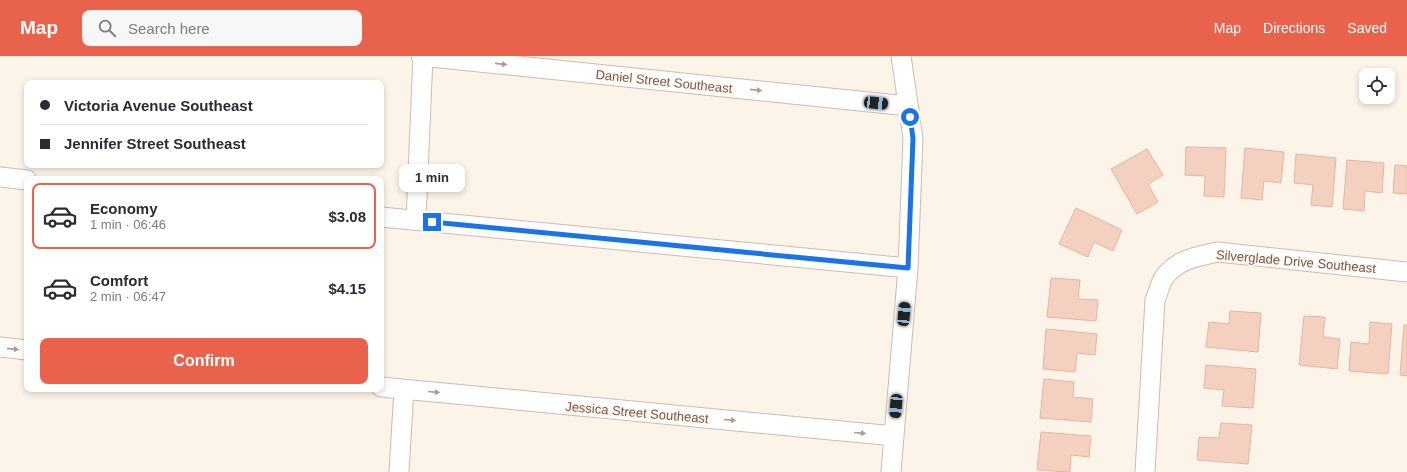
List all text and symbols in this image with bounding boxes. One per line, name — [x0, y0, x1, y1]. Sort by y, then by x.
search box — [82, 10, 362, 46]
text: Map — [20, 17, 58, 38]
icon: search — [96, 17, 118, 39]
text: Search here — [128, 20, 210, 37]
text: Map — [1214, 20, 1241, 36]
text: Directions — [1263, 20, 1325, 36]
text: Saved — [1347, 20, 1387, 36]
one-way arrow — [495, 61, 507, 68]
street label: Daniel Street Southeast — [595, 67, 733, 96]
map controls — [1359, 68, 1395, 104]
button: locate — [1359, 68, 1395, 104]
one-way arrow — [750, 87, 762, 94]
car — [863, 96, 889, 110]
text: Victoria Avenue Southeast — [64, 97, 253, 114]
route start — [901, 108, 919, 126]
text: Jennifer Street Southeast — [64, 135, 246, 152]
callout: 1 min — [399, 164, 465, 192]
text: 1 min — [415, 170, 449, 185]
icon: car — [42, 198, 78, 234]
text: Economy — [90, 200, 158, 217]
text: $3.08 — [328, 208, 366, 225]
route end — [423, 213, 441, 231]
text: 1 min · 06:46 — [90, 217, 166, 232]
street label: Silverglade Drive Southeast — [1215, 247, 1377, 276]
icon: car — [42, 270, 78, 306]
text: Comfort — [90, 272, 148, 289]
text: $4.15 — [328, 280, 366, 297]
text: 2 min · 06:47 — [90, 289, 166, 304]
car — [897, 302, 911, 326]
button: Confirm — [40, 338, 368, 384]
one-way arrow — [7, 346, 20, 352]
one-way arrow — [428, 389, 440, 395]
car — [889, 394, 903, 418]
street label: Jessica Street Southeast — [565, 399, 710, 426]
one-way arrow — [724, 417, 736, 424]
one-way arrow — [854, 429, 866, 436]

